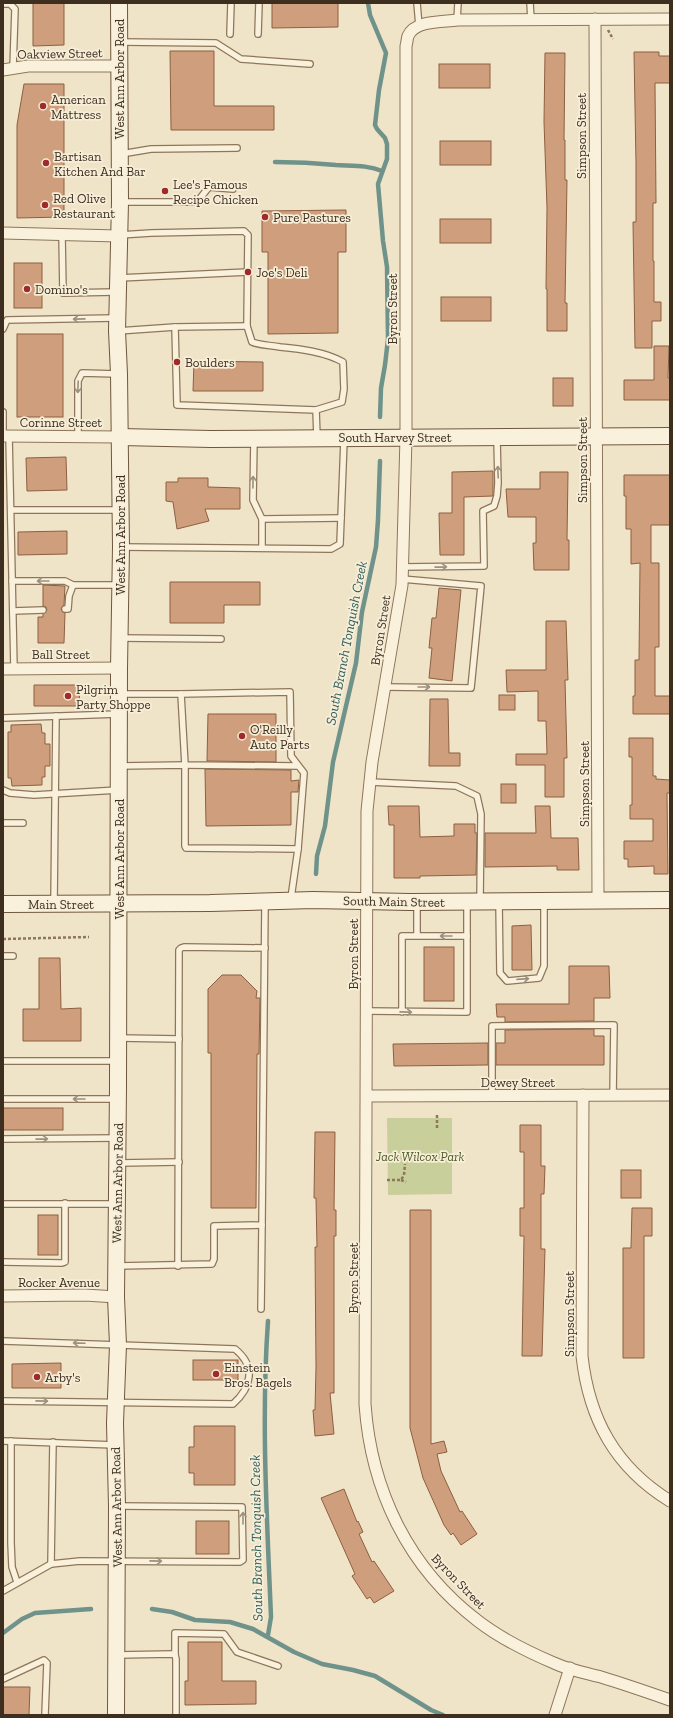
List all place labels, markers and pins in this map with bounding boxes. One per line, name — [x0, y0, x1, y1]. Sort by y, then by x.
place label: American Mattress — [51, 92, 106, 122]
marker: American Mattress — [38, 101, 48, 111]
place label: Bartisan Kitchen And Bar — [54, 149, 146, 179]
marker: Bartisan Kitchen And Bar — [41, 158, 51, 168]
place label: Lee's Famous Recipe Chicken — [173, 177, 259, 207]
marker: Lee's Famous Recipe Chicken — [160, 186, 170, 196]
place label: Red Olive Restaurant — [53, 191, 115, 221]
marker: Red Olive Restaurant — [40, 200, 50, 210]
place label: Pure Pastures — [273, 210, 351, 225]
marker: Pure Pastures — [260, 212, 270, 222]
place label: Joe's Deli — [256, 265, 308, 280]
marker: Joe's Deli — [243, 267, 253, 277]
place label: Domino's — [35, 282, 88, 297]
marker: Domino's — [22, 284, 32, 294]
place label: Boulders — [185, 355, 235, 370]
marker: Boulders — [172, 357, 182, 367]
place label: Pilgrim Party Shoppe — [76, 682, 151, 712]
marker: Pilgrim Party Shoppe — [63, 691, 73, 701]
place label: O'Reilly Auto Parts — [250, 722, 310, 752]
marker: O'Reilly Auto Parts — [237, 731, 247, 741]
place label: Einstein Bros. Bagels — [224, 1360, 292, 1390]
marker: Einstein Bros. Bagels — [211, 1369, 221, 1379]
place label: Arby's — [45, 1370, 81, 1385]
marker: Arby's — [32, 1372, 42, 1382]

